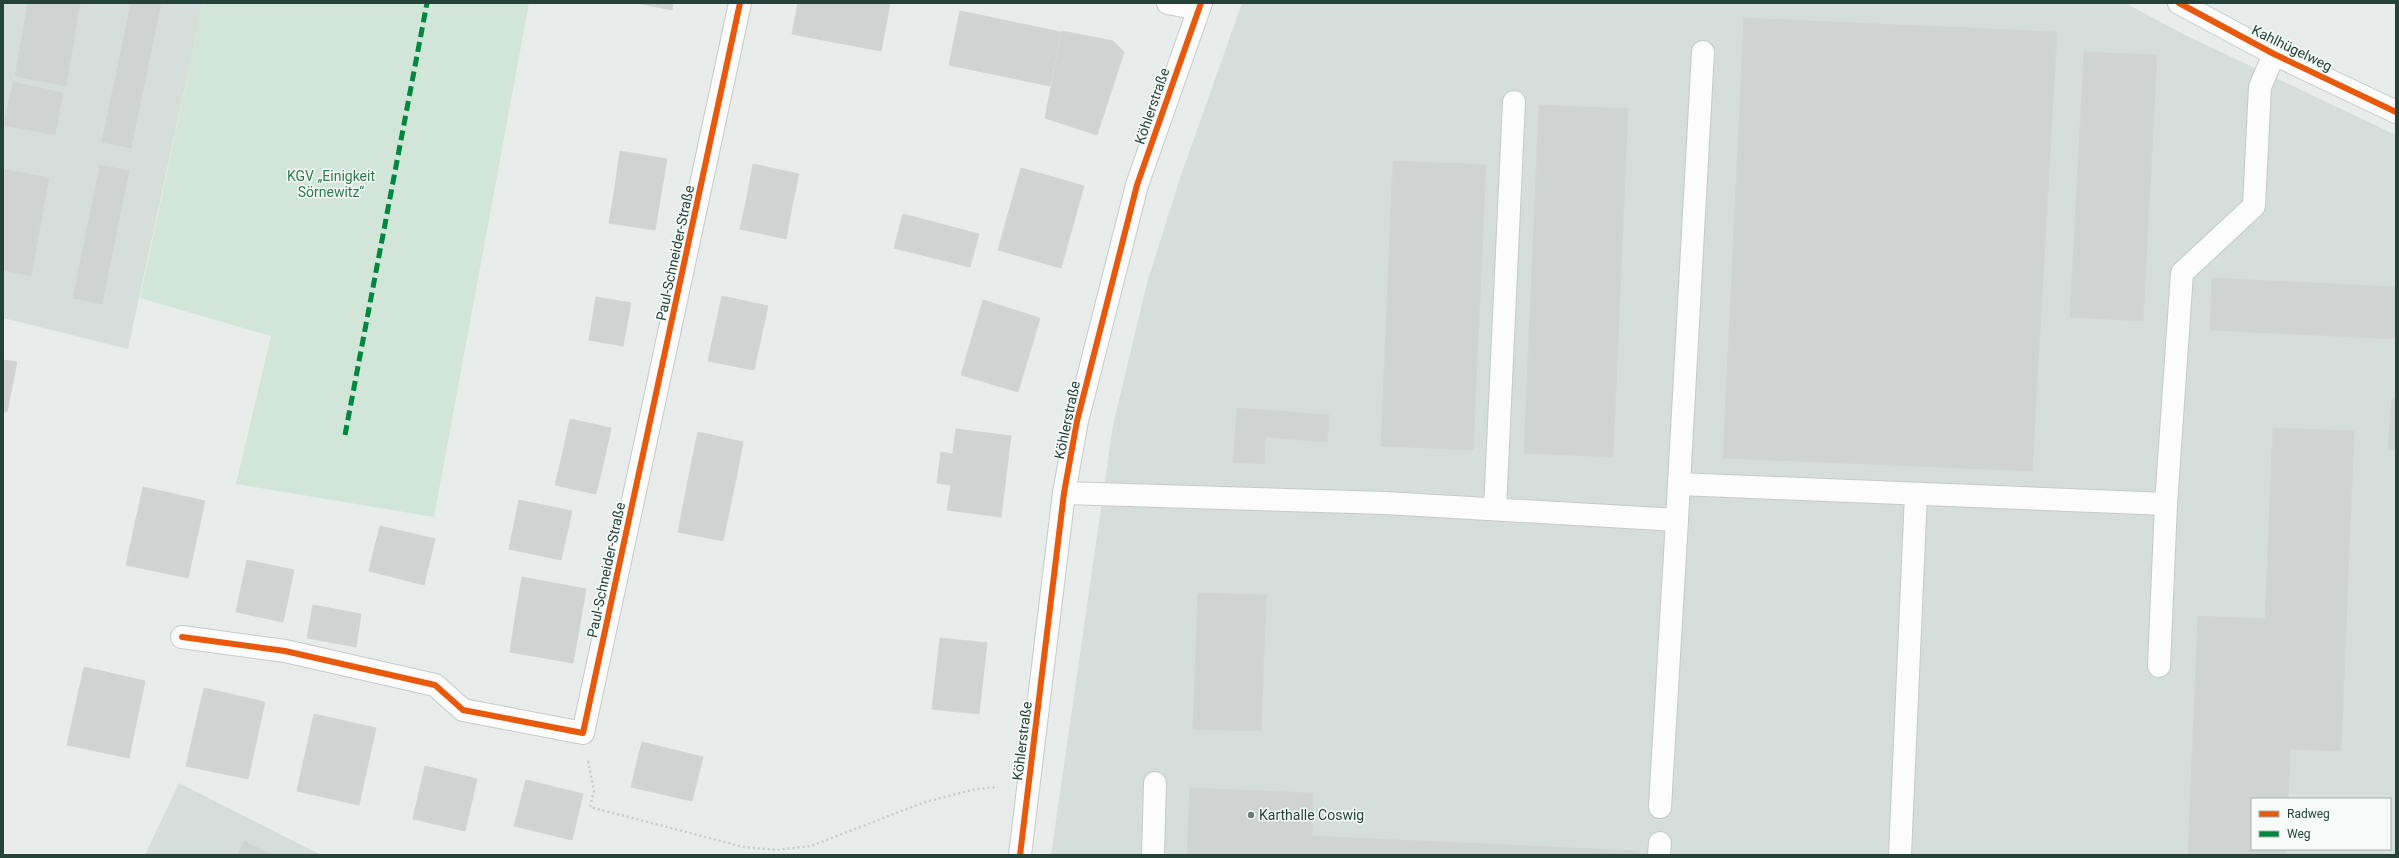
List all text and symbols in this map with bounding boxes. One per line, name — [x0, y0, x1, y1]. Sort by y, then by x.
street label: Kahlhügelweg — [2249, 22, 2335, 74]
street label: Köhlerstraße — [1131, 66, 1173, 146]
park label: KGV „Einigkeit Sörnewitz“ — [287, 168, 375, 200]
street label: Paul-Schneider-Straße — [653, 184, 697, 322]
street label: Köhlerstraße — [1051, 379, 1083, 461]
street label: Paul-Schneider-Straße — [584, 501, 628, 639]
street label: Köhlerstraße — [1009, 701, 1035, 781]
legend — [2251, 798, 2391, 850]
place label: Karthalle Coswig — [1259, 807, 1364, 823]
text: Radweg — [2287, 807, 2330, 821]
marker: Karthalle Coswig — [1246, 810, 1256, 820]
text: Weg — [2287, 827, 2311, 841]

